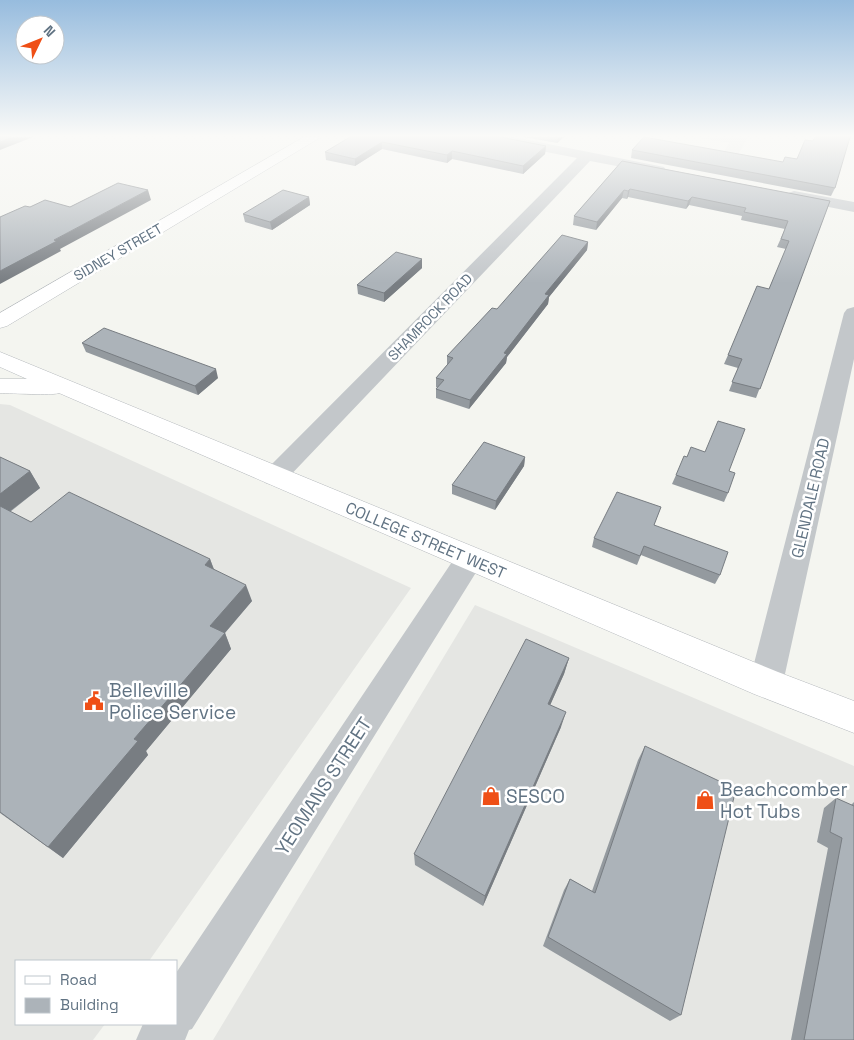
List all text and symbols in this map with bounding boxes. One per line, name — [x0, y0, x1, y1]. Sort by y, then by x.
north arrow — [15, 15, 65, 65]
text: N — [40, 22, 59, 41]
street label: SIDNEY STREET — [70, 219, 166, 285]
street label: SHAMROCK ROAD — [384, 270, 476, 364]
street label: GLENDALE ROAD — [786, 436, 835, 560]
street label: COLLEGE STREET WEST — [342, 497, 509, 584]
place label: Belleville Police Service — [109, 678, 236, 725]
public building icon: Belleville Police Service — [83, 690, 105, 712]
street label: YEOMANS STREET — [270, 713, 377, 860]
place label: Beachcomber Hot Tubs — [720, 777, 848, 824]
place label: SESCO — [506, 784, 565, 809]
shop icon: SESCO — [480, 785, 502, 807]
shop icon: Beachcomber Hot Tubs — [694, 789, 716, 811]
legend — [15, 960, 178, 1025]
text: Road — [60, 970, 97, 989]
text: Building — [60, 995, 119, 1014]

